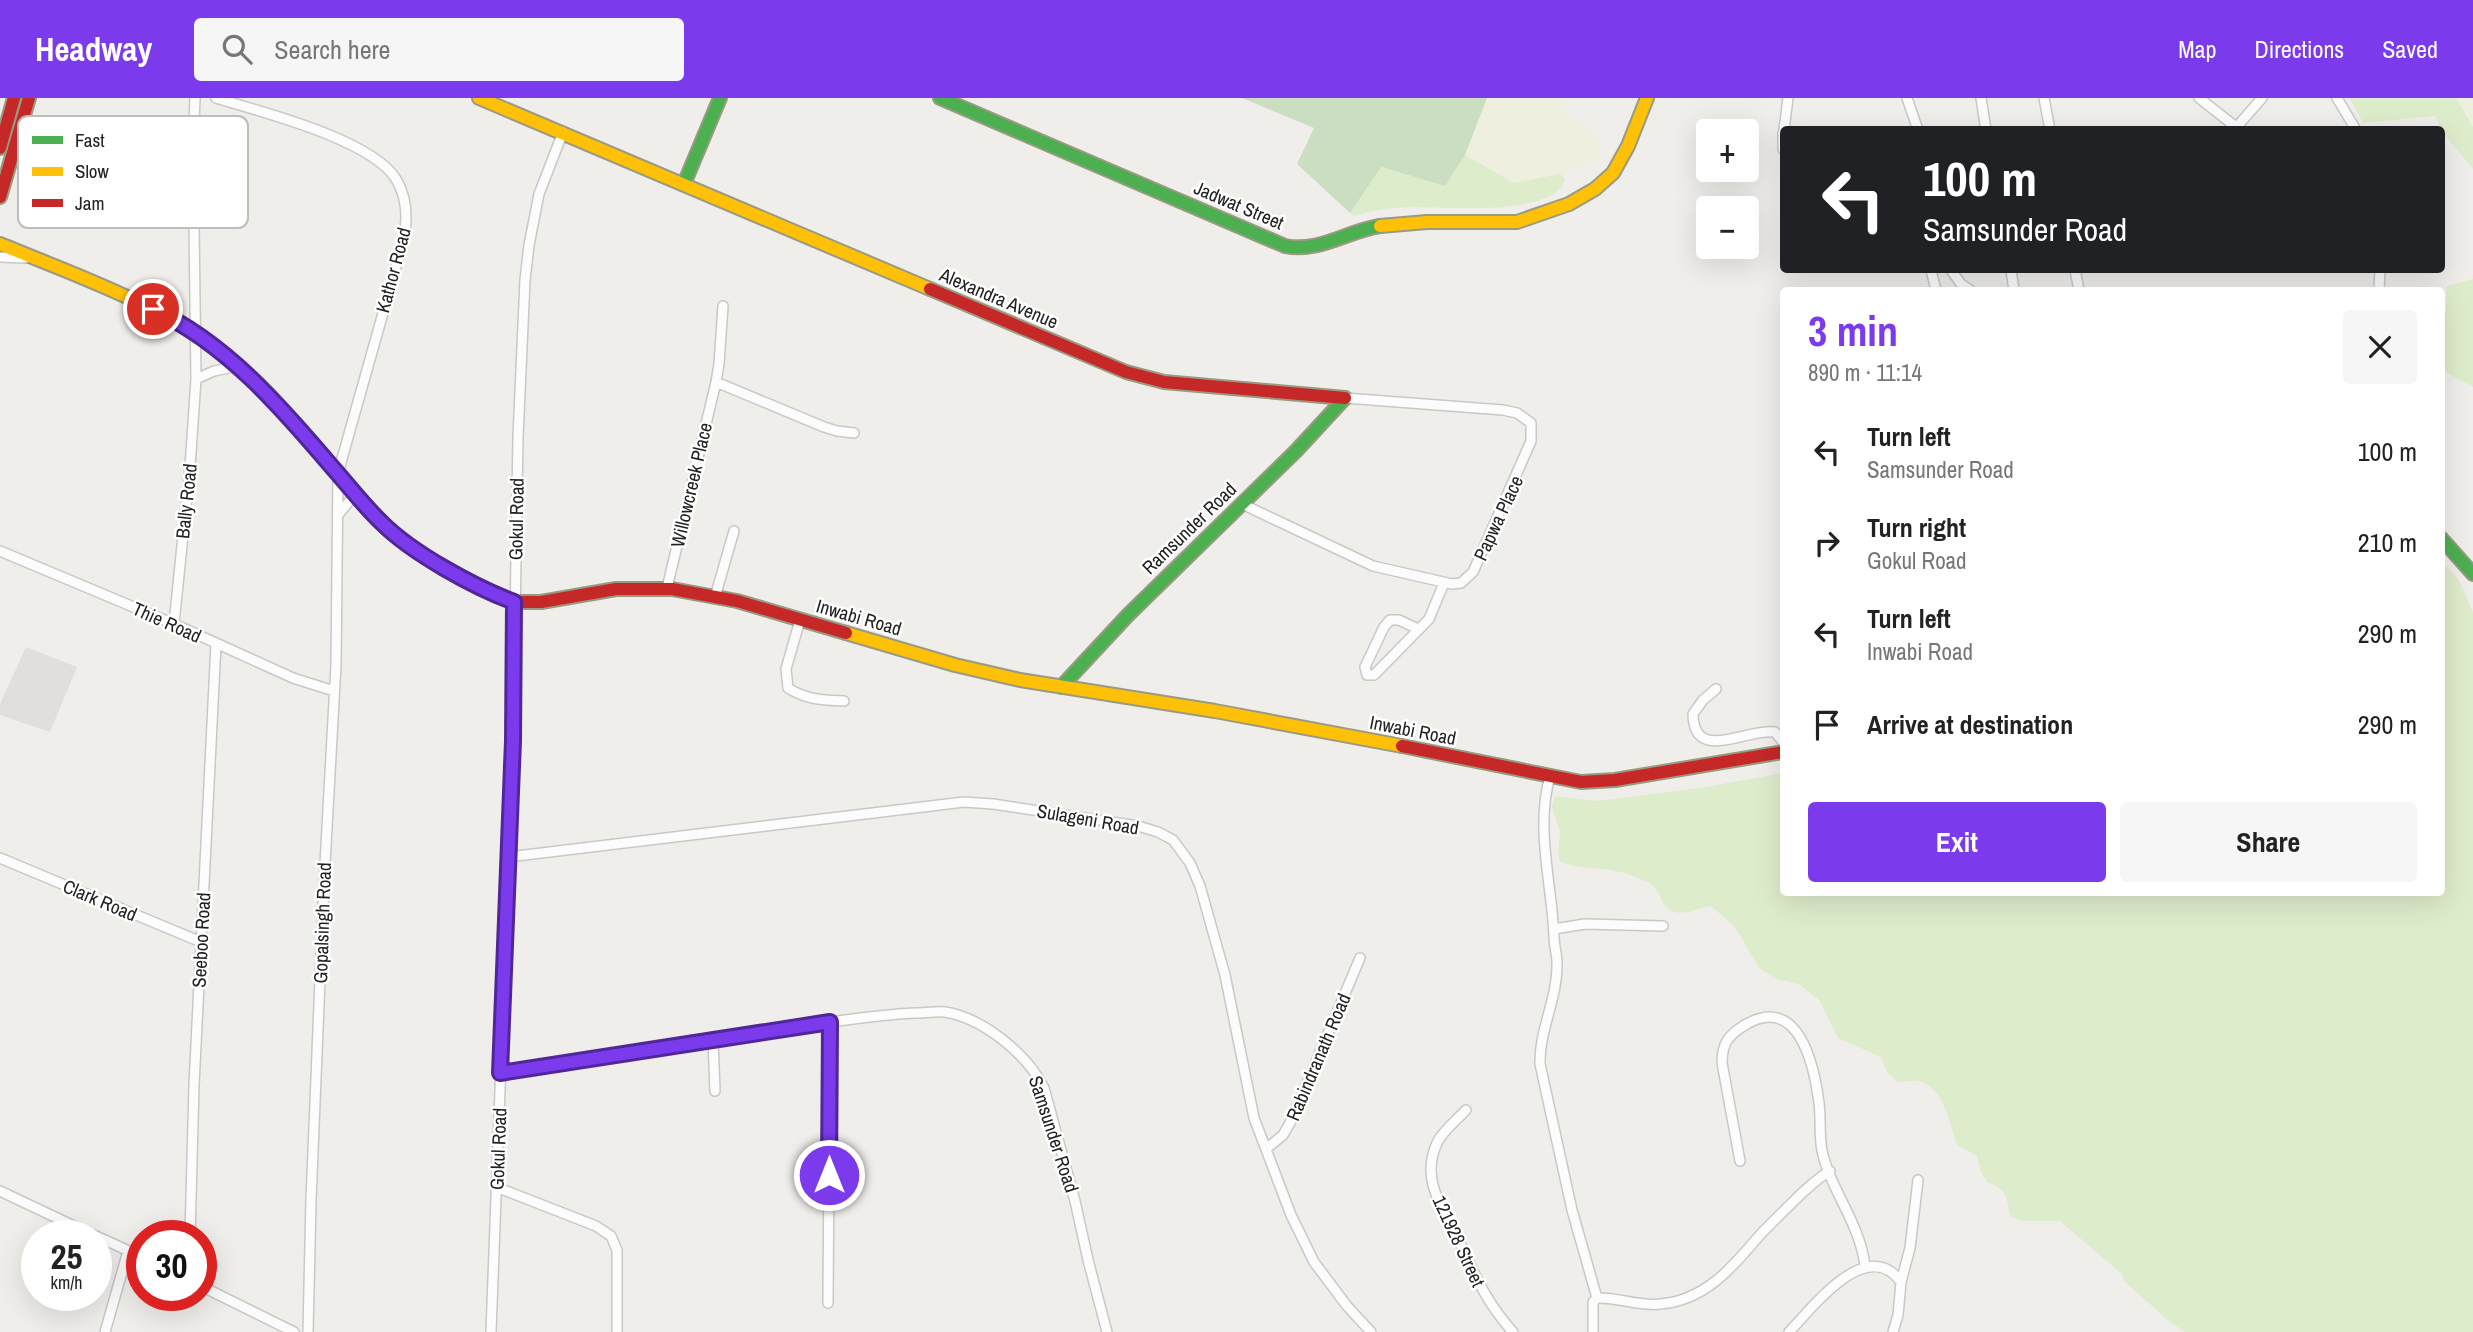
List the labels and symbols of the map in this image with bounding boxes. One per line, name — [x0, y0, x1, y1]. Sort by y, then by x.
legend — [18, 116, 248, 228]
text: Fast — [75, 127, 105, 153]
text: Slow — [75, 158, 110, 184]
street label: Jadwat Street — [1190, 174, 1289, 236]
text: Jam — [75, 190, 104, 216]
street label: Kathor Road — [369, 224, 417, 316]
street label: Alexandra Avenue — [935, 261, 1062, 335]
pin — [123, 279, 183, 339]
street label: Willowcreek Place — [664, 420, 718, 550]
street label: Bally Road — [169, 462, 203, 540]
street label: Papwa Place — [1467, 471, 1529, 565]
street label: Ramsunder Road — [1136, 476, 1242, 580]
street label: Gokul Road — [502, 478, 530, 560]
street label: Inwabi Road — [813, 592, 905, 642]
street label: Thie Road — [128, 595, 206, 649]
street label: Inwabi Road — [1368, 709, 1458, 751]
street label: Sulageni Road — [1035, 797, 1141, 841]
street label: Gopalsingh Road — [307, 862, 337, 984]
street label: Clark Road — [59, 873, 141, 927]
street label: Seeboo Road — [186, 892, 216, 988]
street label: Rabindranath Road — [1279, 989, 1357, 1125]
street label: Samsunder Road — [1023, 1072, 1085, 1196]
street label: Gokul Road — [484, 1107, 512, 1191]
position arrow — [792, 1138, 866, 1212]
street label: 121928 Street — [1427, 1191, 1492, 1291]
speed limit sign: 30 — [126, 1220, 217, 1311]

